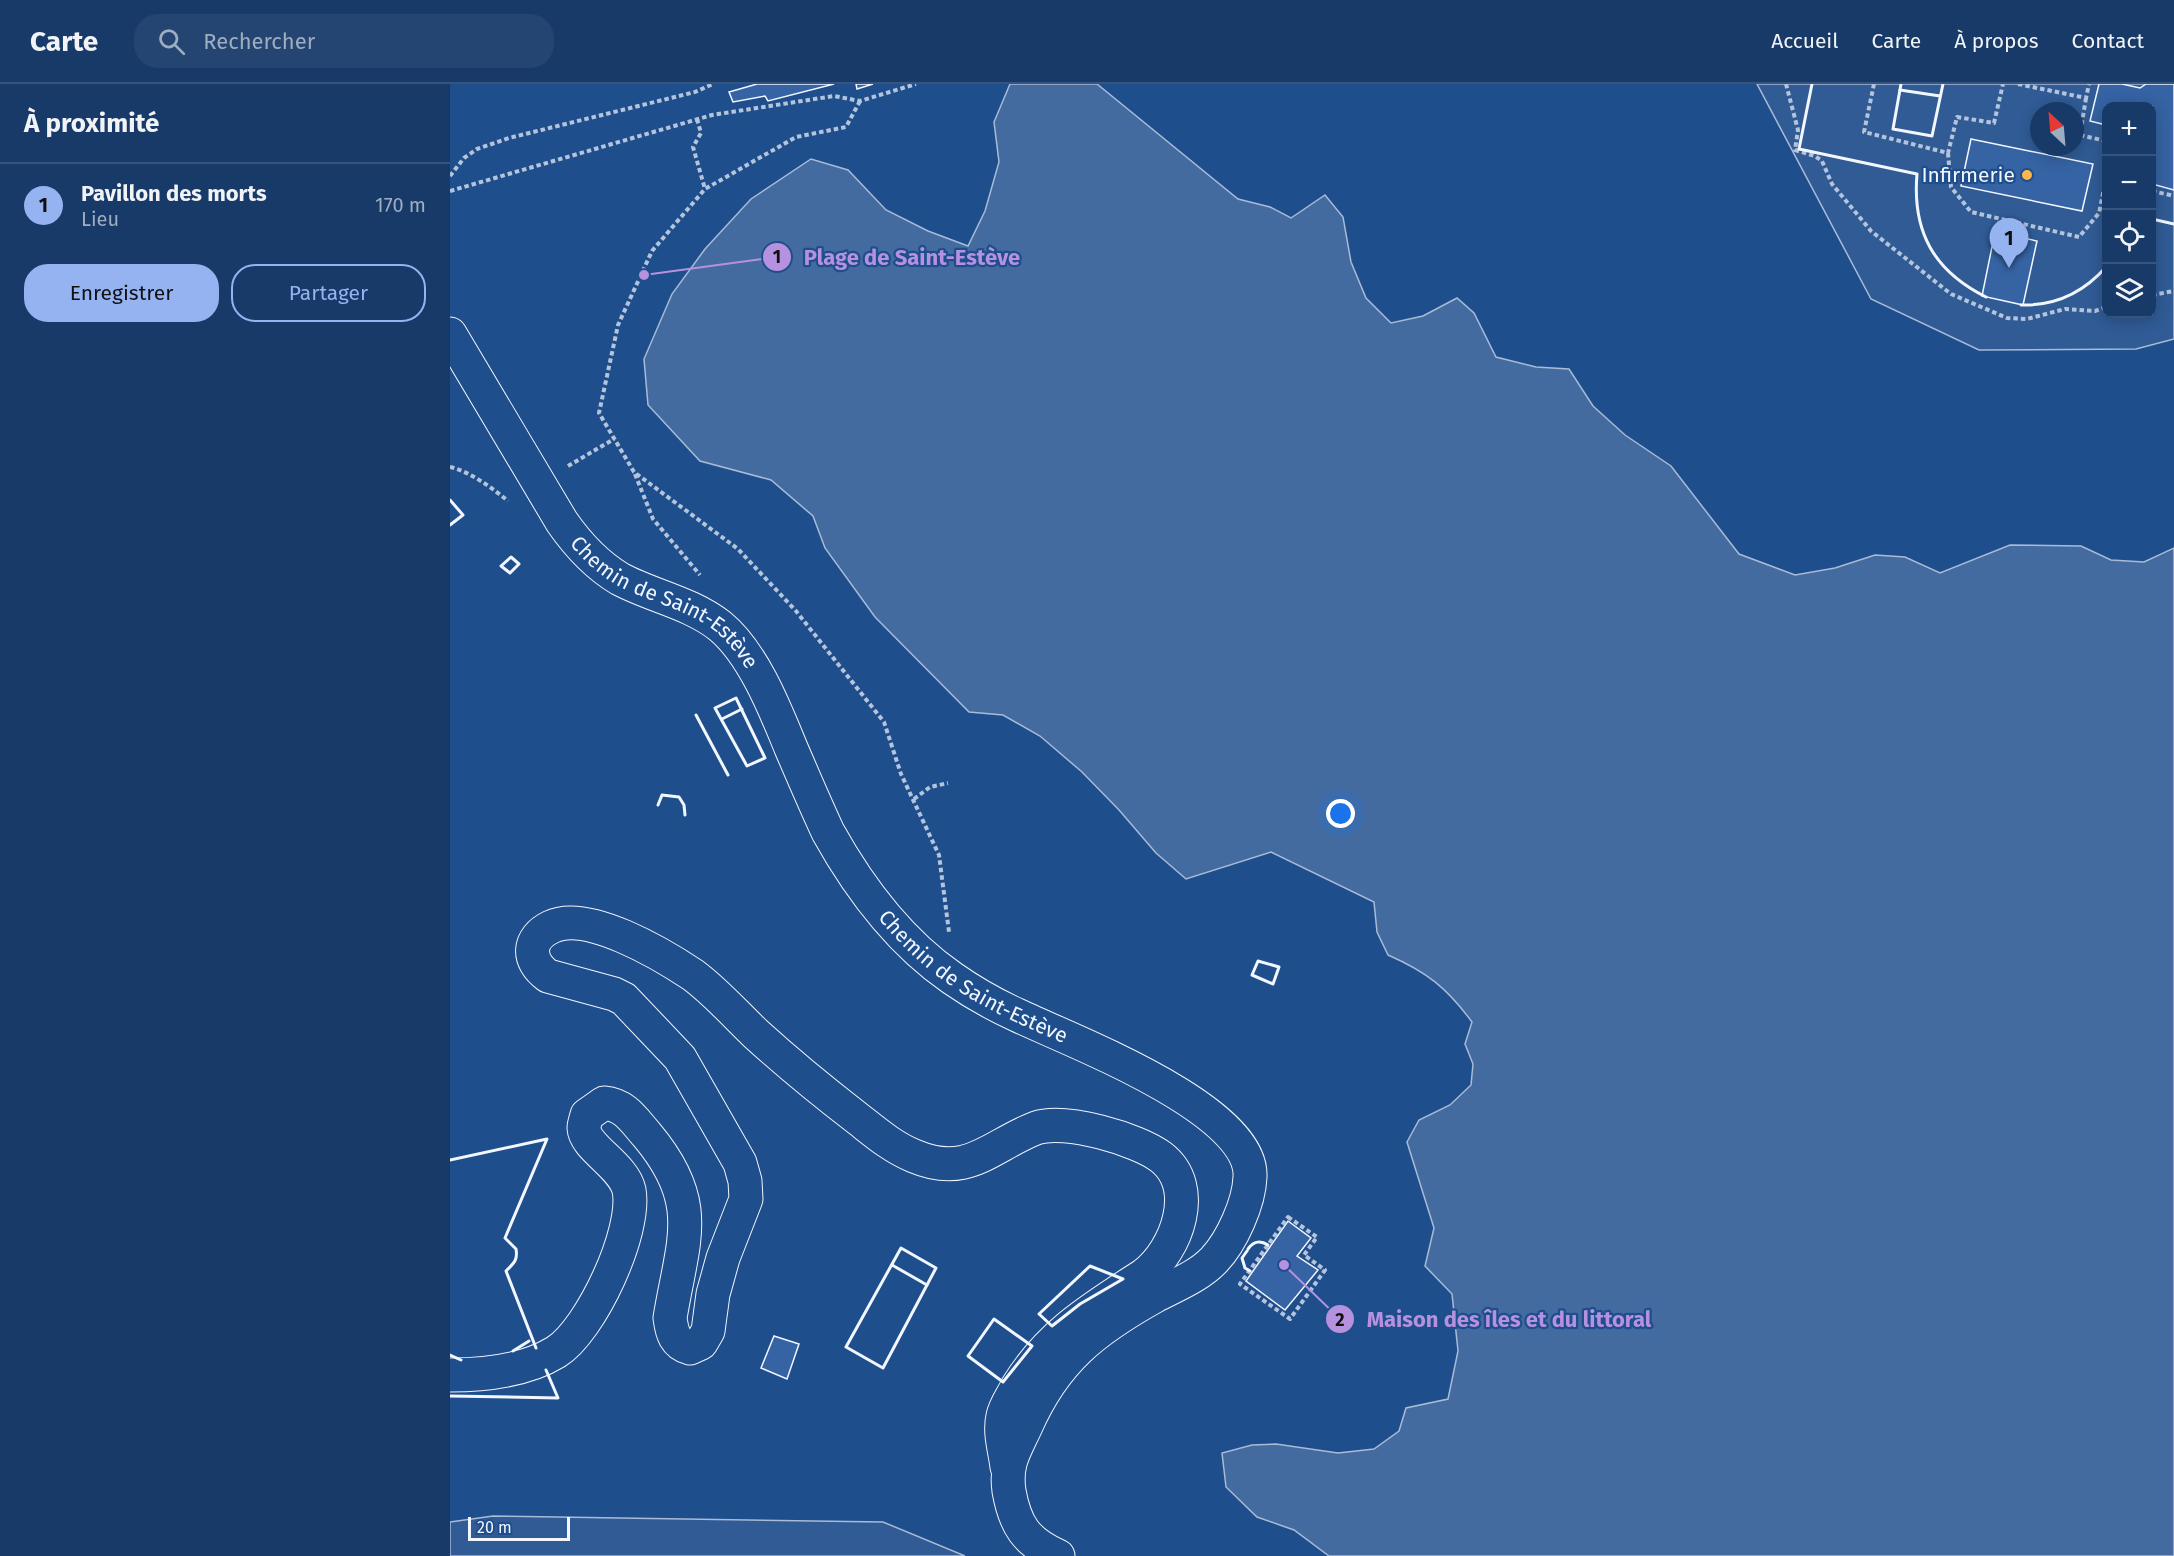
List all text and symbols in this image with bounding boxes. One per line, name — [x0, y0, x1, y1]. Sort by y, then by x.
search box — [134, 14, 554, 68]
text: Carte — [30, 25, 98, 58]
icon: search — [155, 25, 188, 58]
text: Rechercher — [203, 28, 315, 55]
text: Accueil — [1771, 28, 1838, 54]
text: Carte — [1871, 28, 1921, 54]
text: À propos — [1954, 28, 2039, 54]
text: Contact — [2072, 28, 2144, 54]
north arrow — [2030, 102, 2084, 156]
map controls — [2102, 102, 2156, 318]
button: + — [2102, 102, 2156, 156]
text: À proximité — [24, 108, 159, 139]
button: − — [2102, 156, 2156, 210]
place label: Infirmerie — [1921, 162, 2015, 188]
marker: Infirmerie — [2020, 168, 2034, 182]
text: Pavillon des morts — [81, 180, 267, 207]
text: 1 — [39, 193, 48, 217]
text: 170 m — [375, 193, 426, 217]
text: Lieu — [81, 207, 119, 231]
button: locate — [2102, 210, 2156, 264]
pin: 1 — [1990, 218, 2028, 268]
callout: Plage de Saint-Estève — [762, 237, 1032, 277]
text: Plage de Saint-Estève — [804, 244, 1020, 271]
text: 1 — [773, 246, 781, 268]
button: Enregistrer — [24, 264, 219, 322]
button: Partager — [231, 264, 426, 322]
button: layers — [2102, 264, 2156, 318]
street label: Chemin de Saint-Estève — [565, 530, 764, 674]
your location — [1326, 799, 1355, 828]
street label: Chemin de Saint-Estève — [873, 905, 1072, 1049]
callout: Maison des îles et du littoral — [1325, 1299, 1663, 1339]
text: Maison des îles et du littoral — [1367, 1306, 1652, 1333]
text: 2 — [1335, 1309, 1345, 1331]
scale bar — [468, 1514, 570, 1542]
text: 20 m — [477, 1518, 512, 1537]

